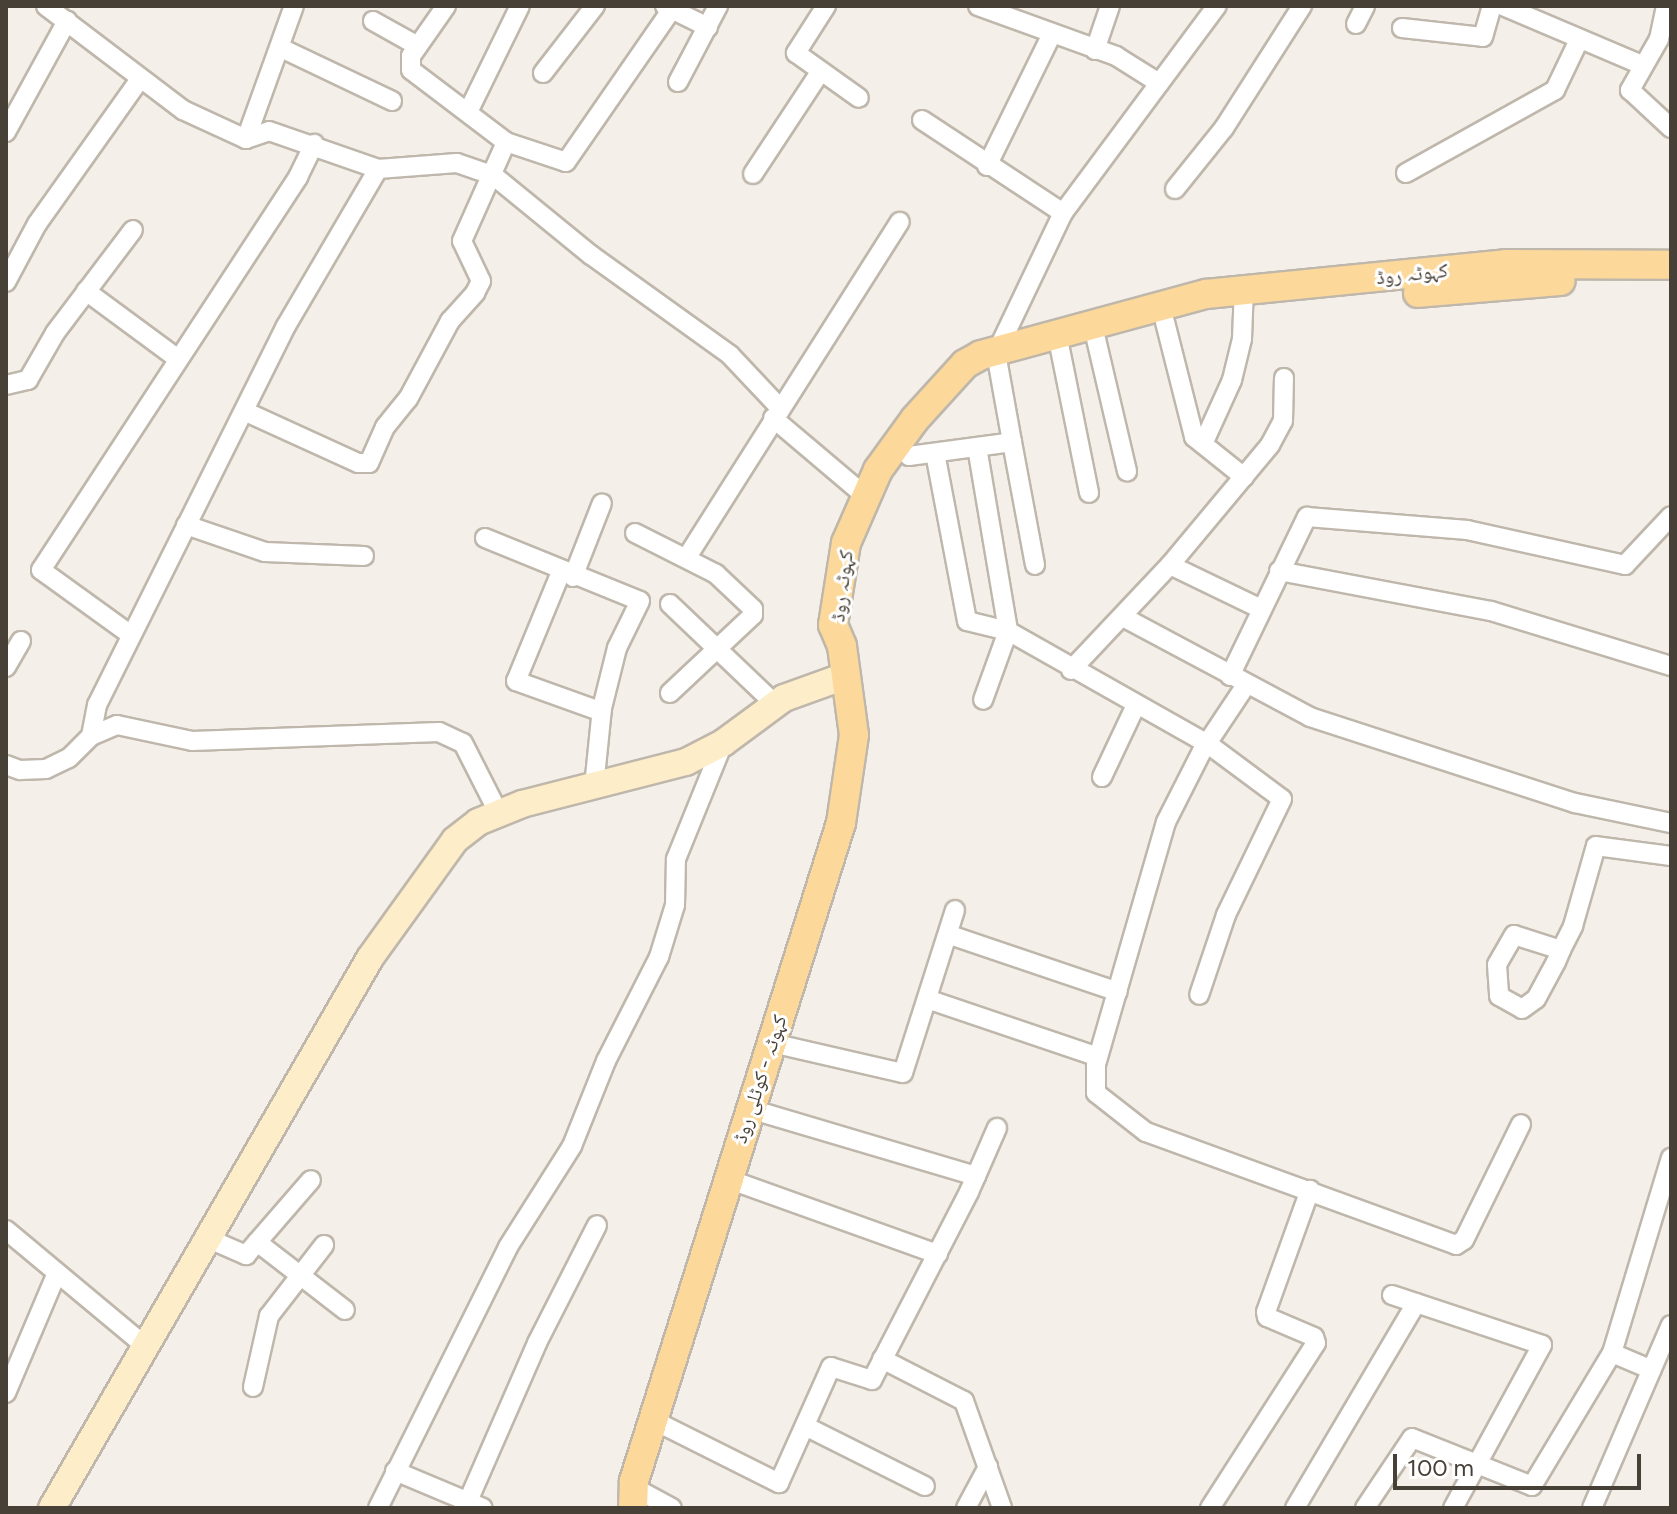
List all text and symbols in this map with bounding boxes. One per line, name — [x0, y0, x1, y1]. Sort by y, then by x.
street label: کہوٹہ روڈ — [1375, 258, 1449, 290]
street label: کہوٹہ روڈ — [826, 549, 858, 623]
street label: کہوٹہ - کوٹلی روڈ — [728, 1012, 792, 1146]
scale bar — [1397, 1438, 1645, 1488]
text: 100 m — [1407, 1453, 1474, 1482]

